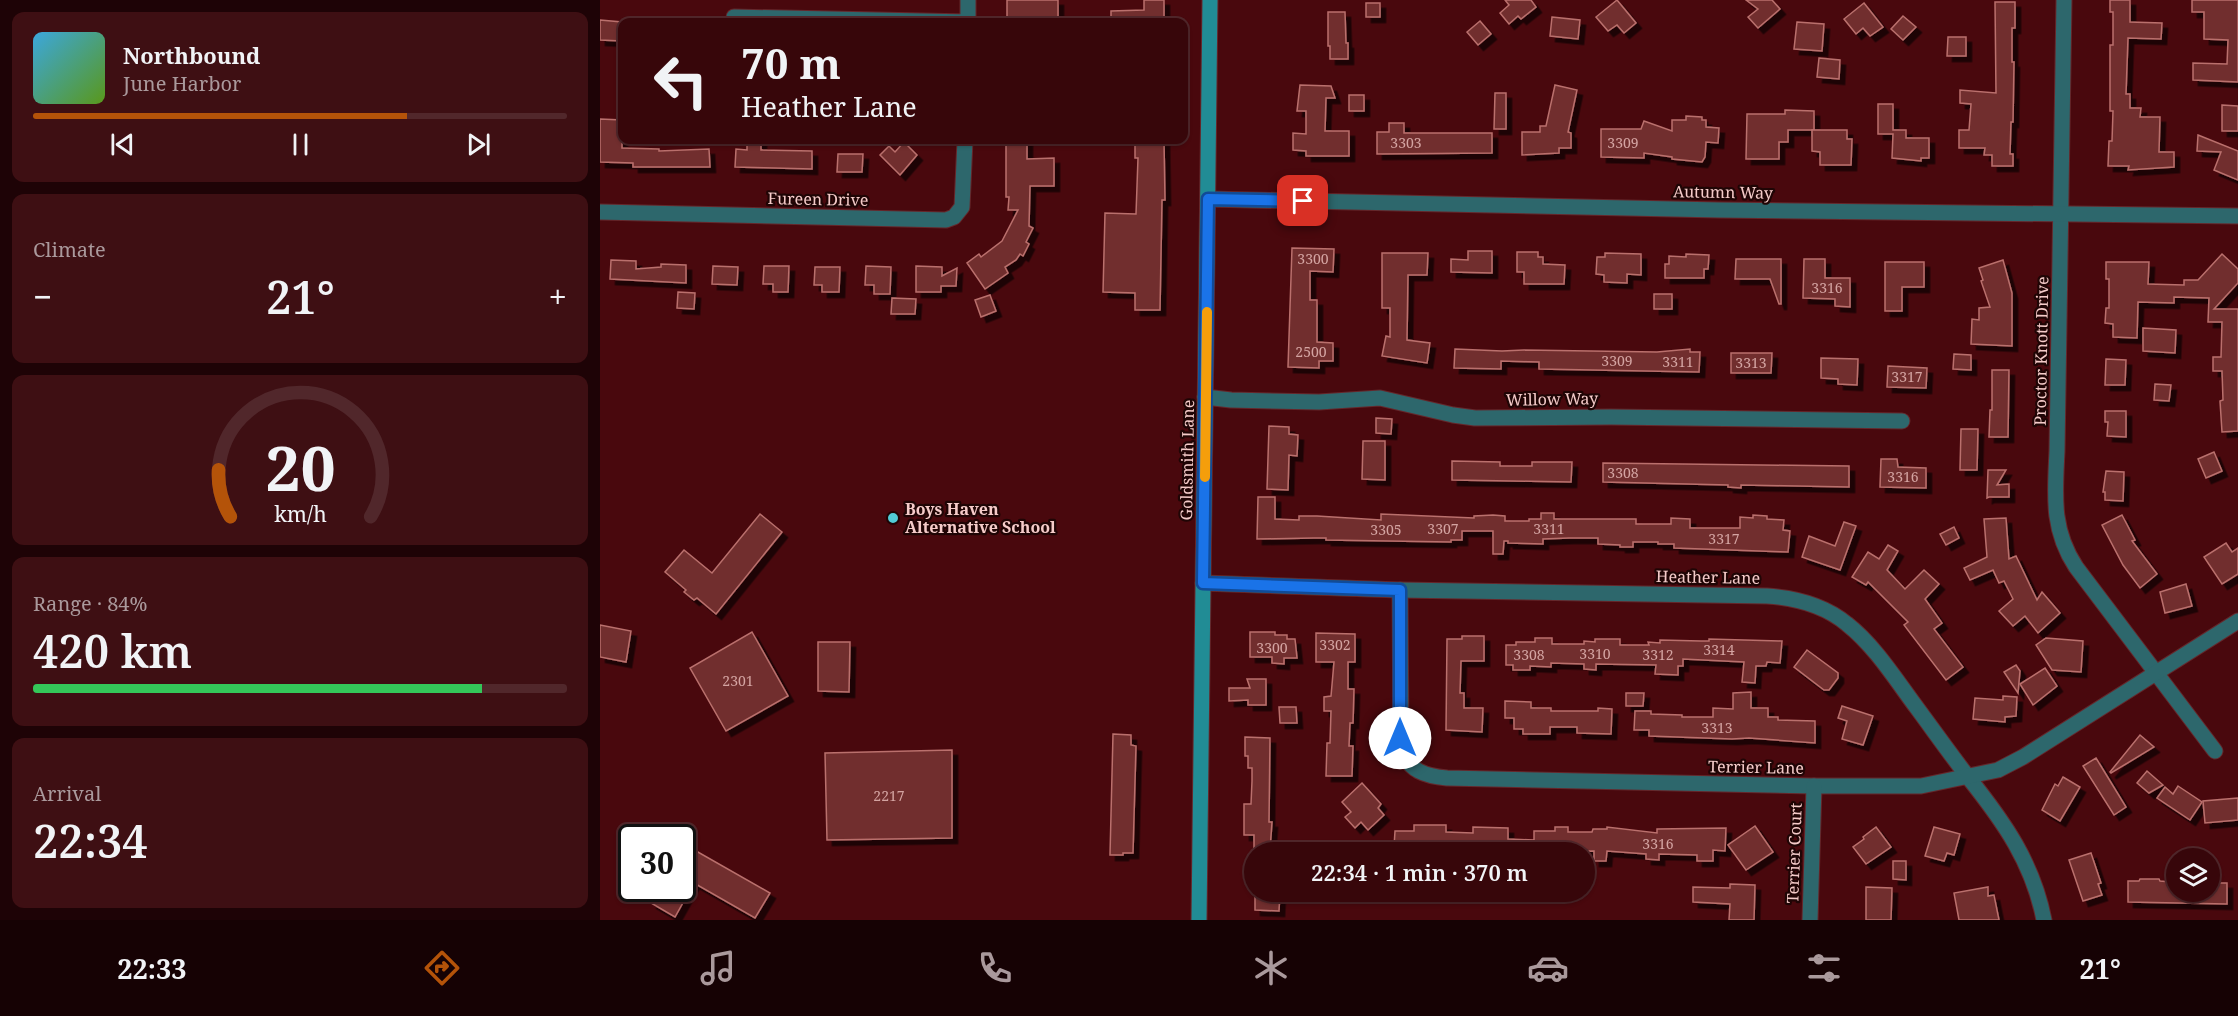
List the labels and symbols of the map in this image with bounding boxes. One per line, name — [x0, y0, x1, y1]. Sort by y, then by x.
house number: 3303 — [1390, 133, 1422, 152]
house number: 3309 — [1607, 133, 1639, 152]
pin — [1277, 175, 1328, 226]
street label: Autumn Way — [1673, 180, 1774, 204]
street label: Fureen Drive — [767, 187, 869, 211]
house number: 3300 — [1297, 249, 1329, 268]
street label: Proctor Knott Drive — [2029, 276, 2053, 426]
house number: 3316 — [1811, 278, 1843, 297]
house number: 2500 — [1295, 342, 1327, 361]
house number: 3309 — [1601, 351, 1633, 370]
house number: 3311 — [1662, 352, 1694, 371]
house number: 3313 — [1735, 353, 1767, 372]
house number: 3317 — [1891, 367, 1923, 386]
street label: Willow Way — [1506, 387, 1599, 411]
street label: Goldsmith Lane — [1175, 399, 1199, 521]
house number: 3308 — [1607, 463, 1639, 482]
house number: 3316 — [1887, 467, 1919, 486]
place label: Boys Haven Alternative School — [905, 498, 1056, 538]
marker: Boys Haven Alternative School — [886, 511, 900, 525]
house number: 3307 — [1427, 519, 1459, 538]
house number: 3311 — [1533, 519, 1565, 538]
house number: 3305 — [1370, 520, 1402, 539]
house number: 3317 — [1708, 529, 1740, 548]
street label: Heather Lane — [1656, 565, 1760, 589]
house number: 3302 — [1319, 635, 1351, 654]
house number: 3300 — [1256, 638, 1288, 657]
house number: 3314 — [1703, 640, 1735, 659]
house number: 3310 — [1579, 644, 1611, 663]
house number: 3308 — [1513, 645, 1545, 664]
house number: 3312 — [1642, 645, 1674, 664]
house number: 2301 — [722, 671, 754, 690]
position arrow — [1368, 706, 1432, 770]
house number: 3313 — [1701, 718, 1733, 737]
street label: Terrier Lane — [1708, 755, 1804, 779]
house number: 2217 — [873, 786, 905, 805]
street label: Terrier Court — [1781, 802, 1807, 904]
speed limit sign: 30 — [618, 824, 696, 902]
house number: 3316 — [1642, 834, 1674, 853]

